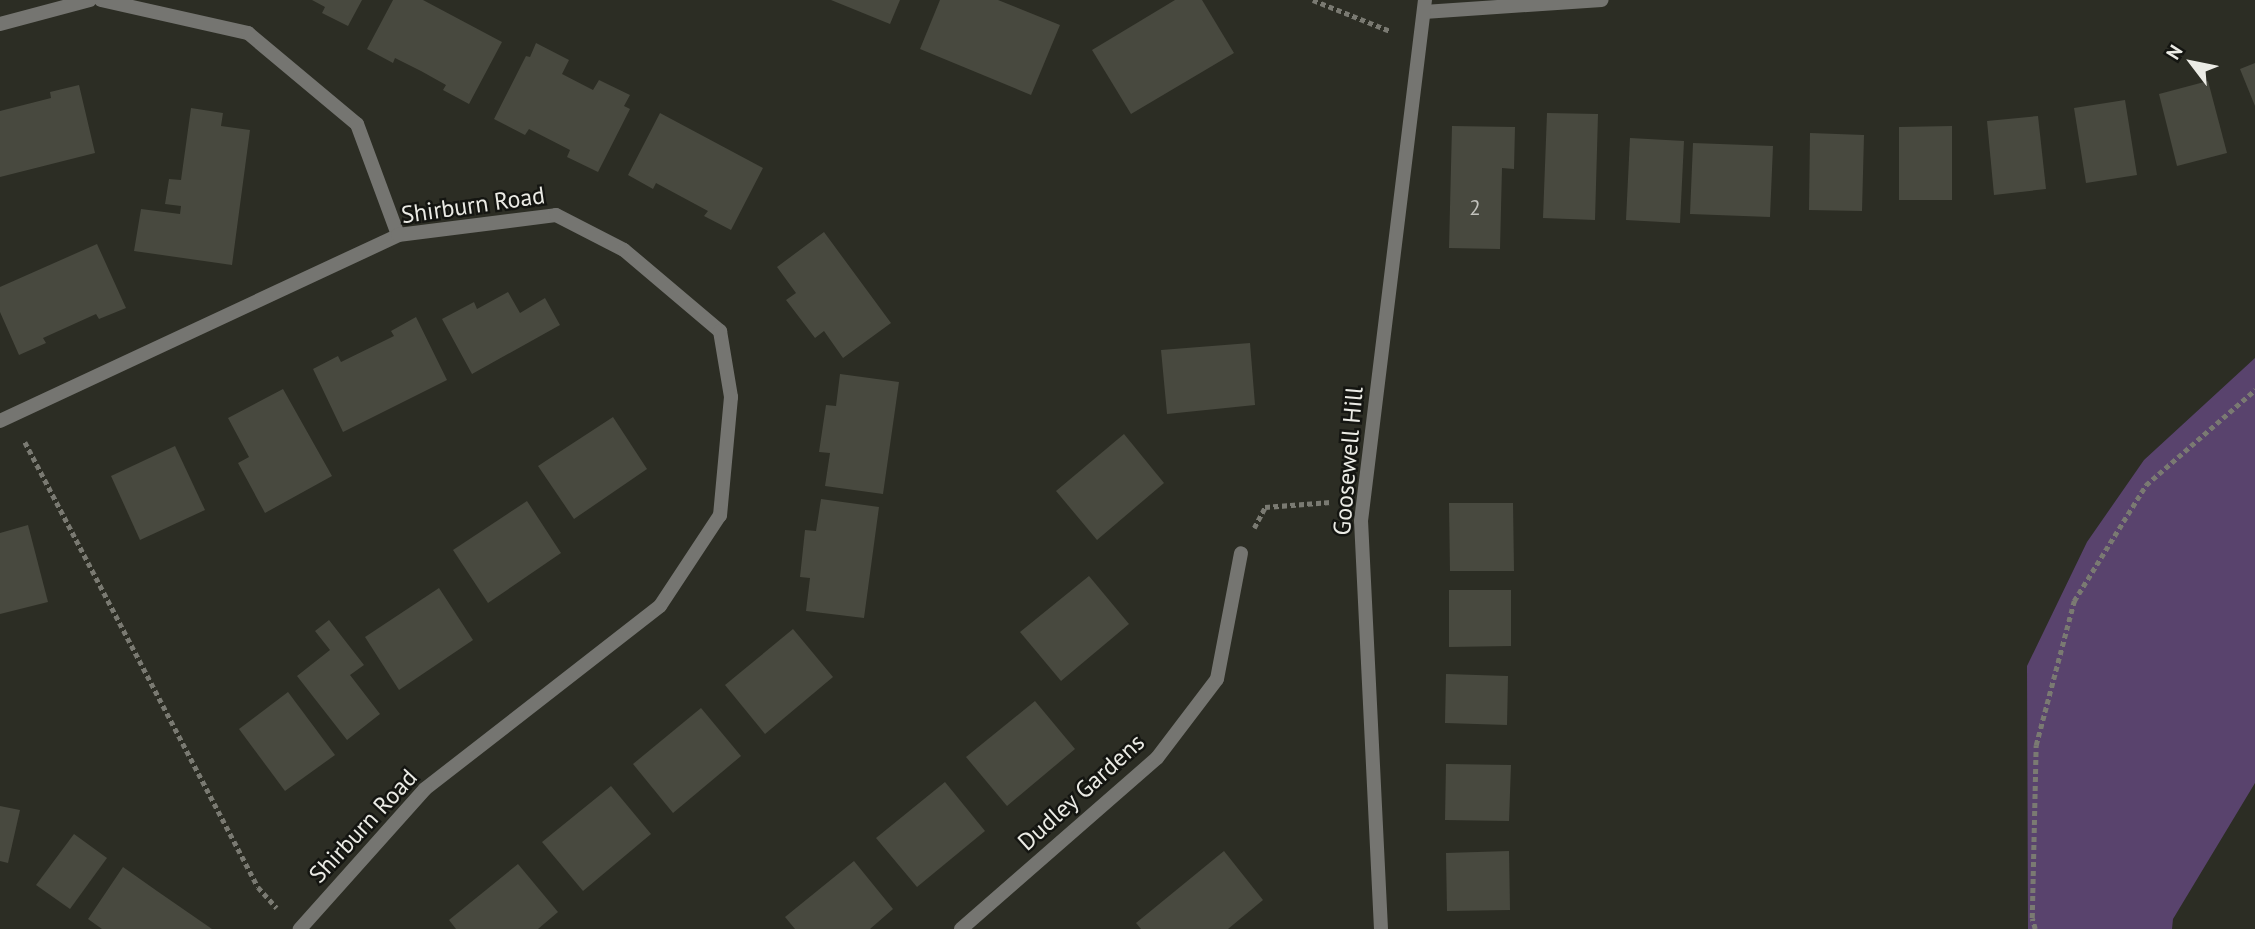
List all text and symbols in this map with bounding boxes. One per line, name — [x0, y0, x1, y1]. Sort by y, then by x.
north arrow — [2157, 28, 2227, 98]
text: N — [2161, 40, 2188, 64]
street label: Shirburn Road — [399, 181, 547, 229]
house number: 2 — [1469, 195, 1481, 221]
street label: Goosewell Hill — [1327, 386, 1369, 536]
street label: Dudley Gardens — [1012, 727, 1150, 857]
street label: Shirburn Road — [303, 763, 423, 889]

